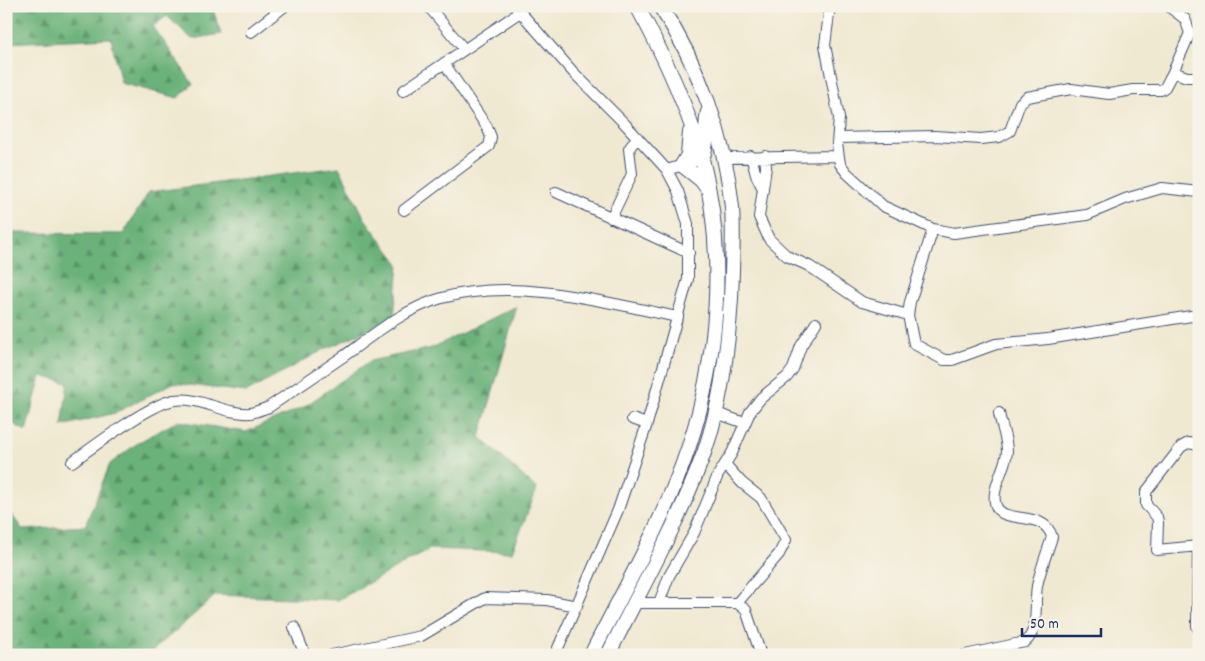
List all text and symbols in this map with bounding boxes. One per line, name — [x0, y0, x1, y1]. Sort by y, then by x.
scale bar — [1022, 606, 1101, 638]
text: 50 m — [1030, 614, 1059, 636]

